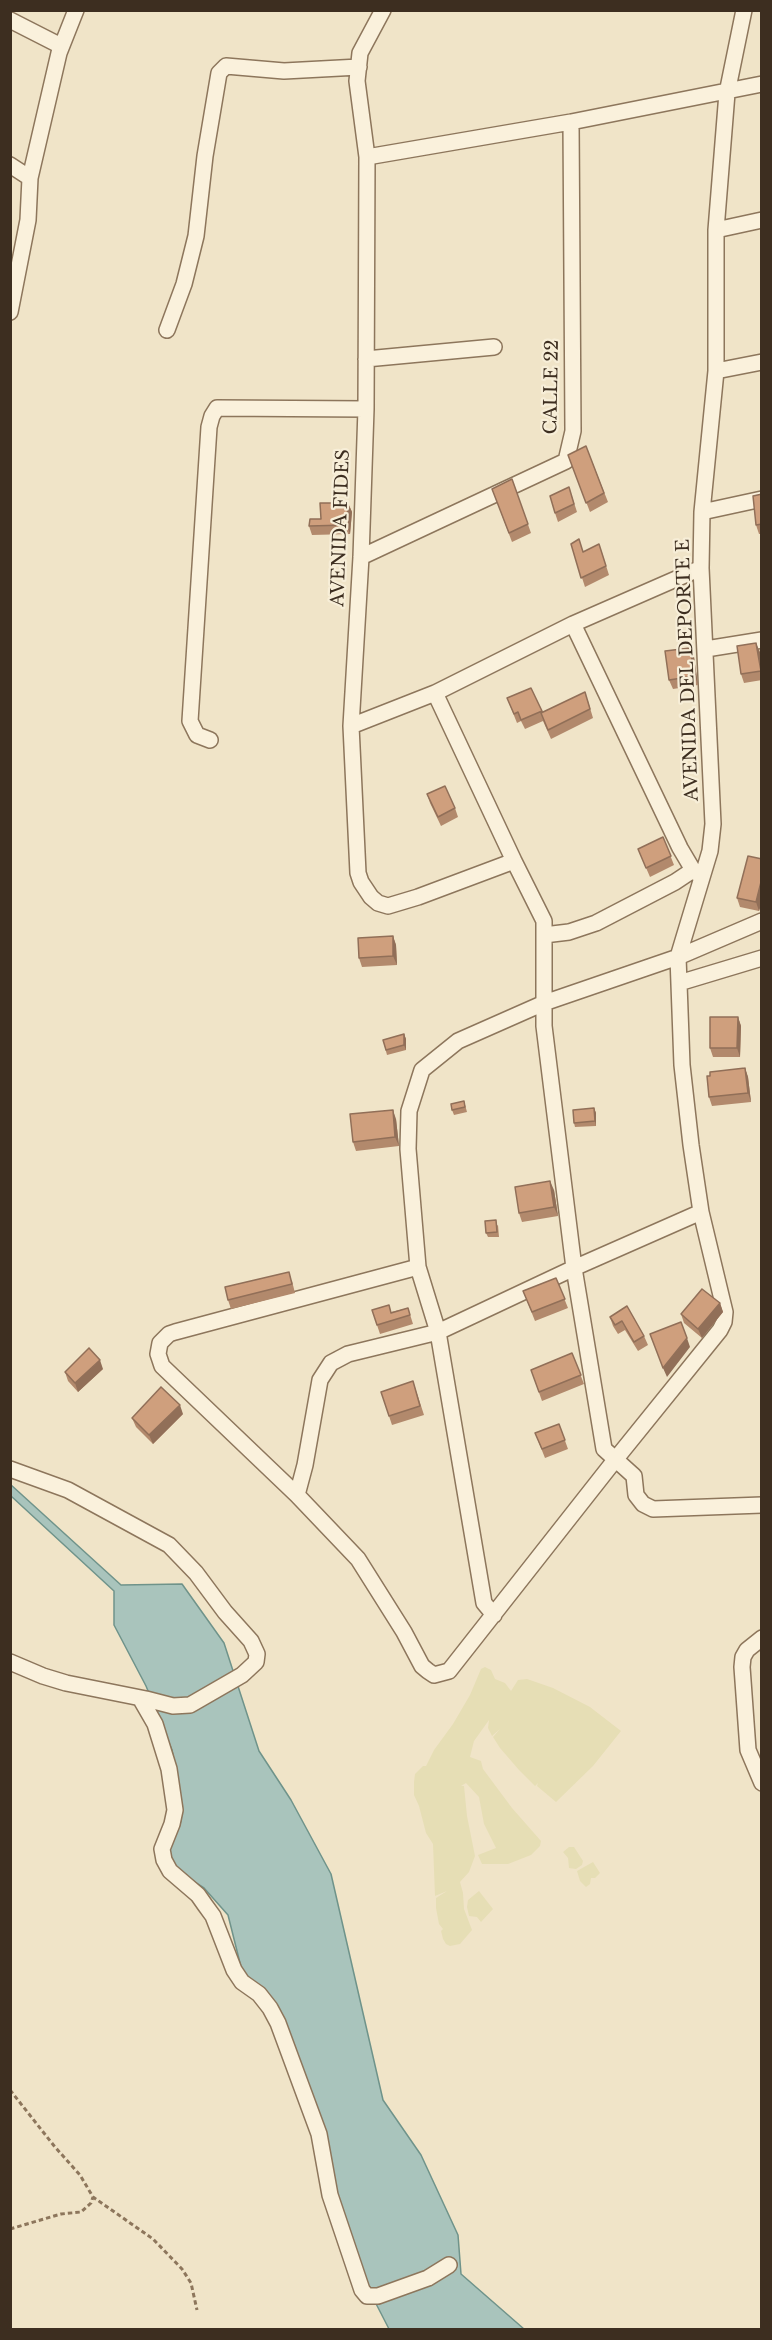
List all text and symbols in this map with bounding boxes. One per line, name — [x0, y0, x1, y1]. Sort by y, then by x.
street label: CALLE 22 — [540, 339, 564, 435]
street label: AVENIDA FIDES — [327, 449, 355, 607]
street label: AVENIDA DEL DEPORTE E — [673, 539, 703, 801]

